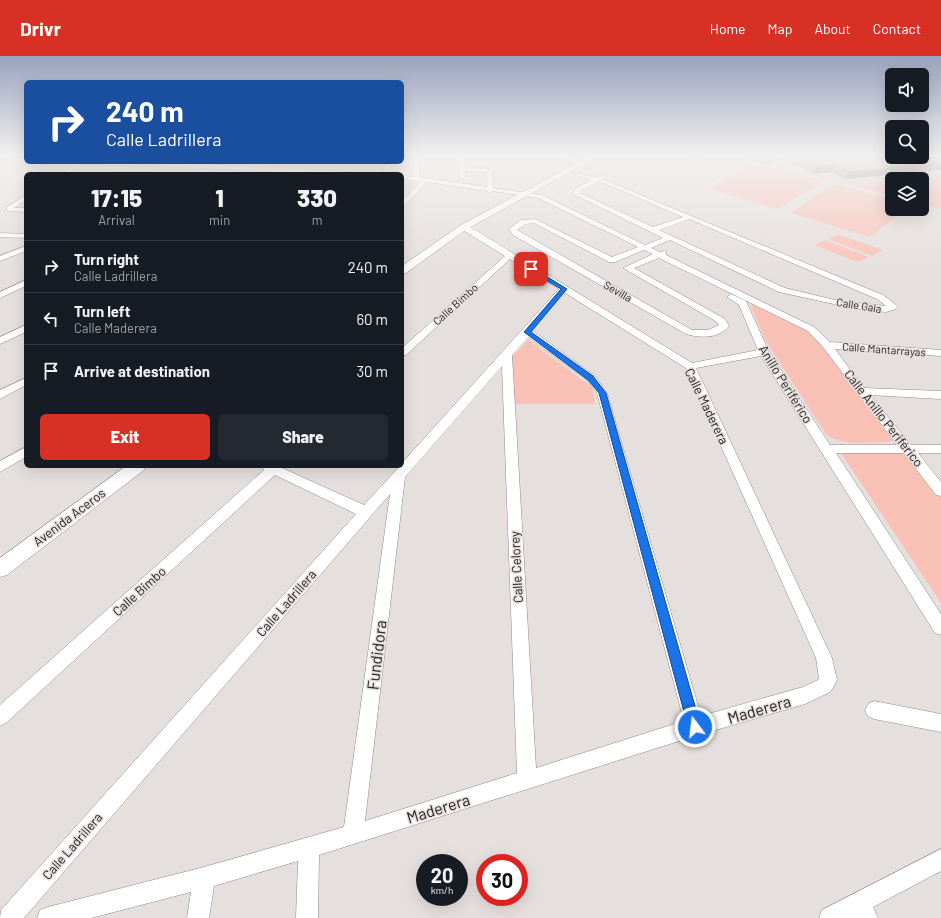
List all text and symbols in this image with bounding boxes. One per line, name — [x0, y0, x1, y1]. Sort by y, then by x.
text: Drivr — [20, 17, 61, 40]
text: Home — [710, 20, 746, 37]
text: Map — [768, 20, 792, 37]
text: About — [814, 20, 851, 37]
text: Contact — [873, 20, 921, 37]
map controls — [885, 68, 929, 216]
button: sound — [885, 68, 929, 112]
text: 240 m — [106, 94, 184, 128]
icon: right — [40, 96, 92, 148]
button: search — [885, 120, 929, 164]
text: Calle Ladrillera — [106, 128, 221, 150]
button: layers — [885, 172, 929, 216]
text: 17:15 — [91, 183, 142, 212]
text: 1 — [215, 183, 224, 212]
text: 330 — [297, 183, 337, 212]
text: Arrival — [98, 212, 135, 228]
text: min — [209, 212, 230, 228]
text: m — [312, 212, 322, 228]
text: Turn right — [74, 250, 139, 268]
pin — [514, 252, 548, 286]
icon: right — [40, 256, 62, 278]
text: 240 m — [348, 258, 388, 276]
icon: arrive — [520, 258, 542, 280]
text: Calle Ladrillera — [74, 268, 157, 284]
street label: Sevilla — [601, 278, 635, 304]
street label: Calle Bimbo — [430, 280, 480, 328]
street label: Calle Gala — [835, 295, 883, 315]
text: Turn left — [74, 302, 130, 320]
icon: left — [40, 308, 62, 330]
text: 60 m — [356, 310, 388, 328]
text: Calle Maderera — [74, 320, 157, 336]
street label: Calle Mantarrayas — [842, 340, 926, 358]
street label: Anillo Periférico — [756, 342, 816, 426]
icon: arrive — [40, 360, 62, 382]
text: Arrive at destination — [74, 362, 210, 380]
text: 30 m — [356, 362, 388, 380]
street label: Calle Maderera — [682, 365, 732, 447]
street label: Calle Anillo Periférico — [841, 366, 927, 470]
button: Exit — [40, 414, 210, 460]
button: Share — [218, 414, 388, 460]
street label: Avenida Aceros — [30, 485, 108, 549]
street label: Calle Celorey — [506, 530, 526, 604]
street label: Calle Bimbo — [109, 563, 169, 619]
street label: Calle Ladrillera — [253, 566, 319, 640]
street label: Fundidora — [362, 619, 390, 691]
street label: Maderera — [725, 691, 793, 727]
position arrow — [674, 706, 716, 748]
street label: Maderera — [404, 789, 472, 827]
street label: Calle Ladrillera — [39, 809, 105, 883]
speed limit sign: 30 — [476, 854, 528, 906]
text: 20 — [431, 863, 453, 887]
text: km/h — [431, 884, 453, 896]

